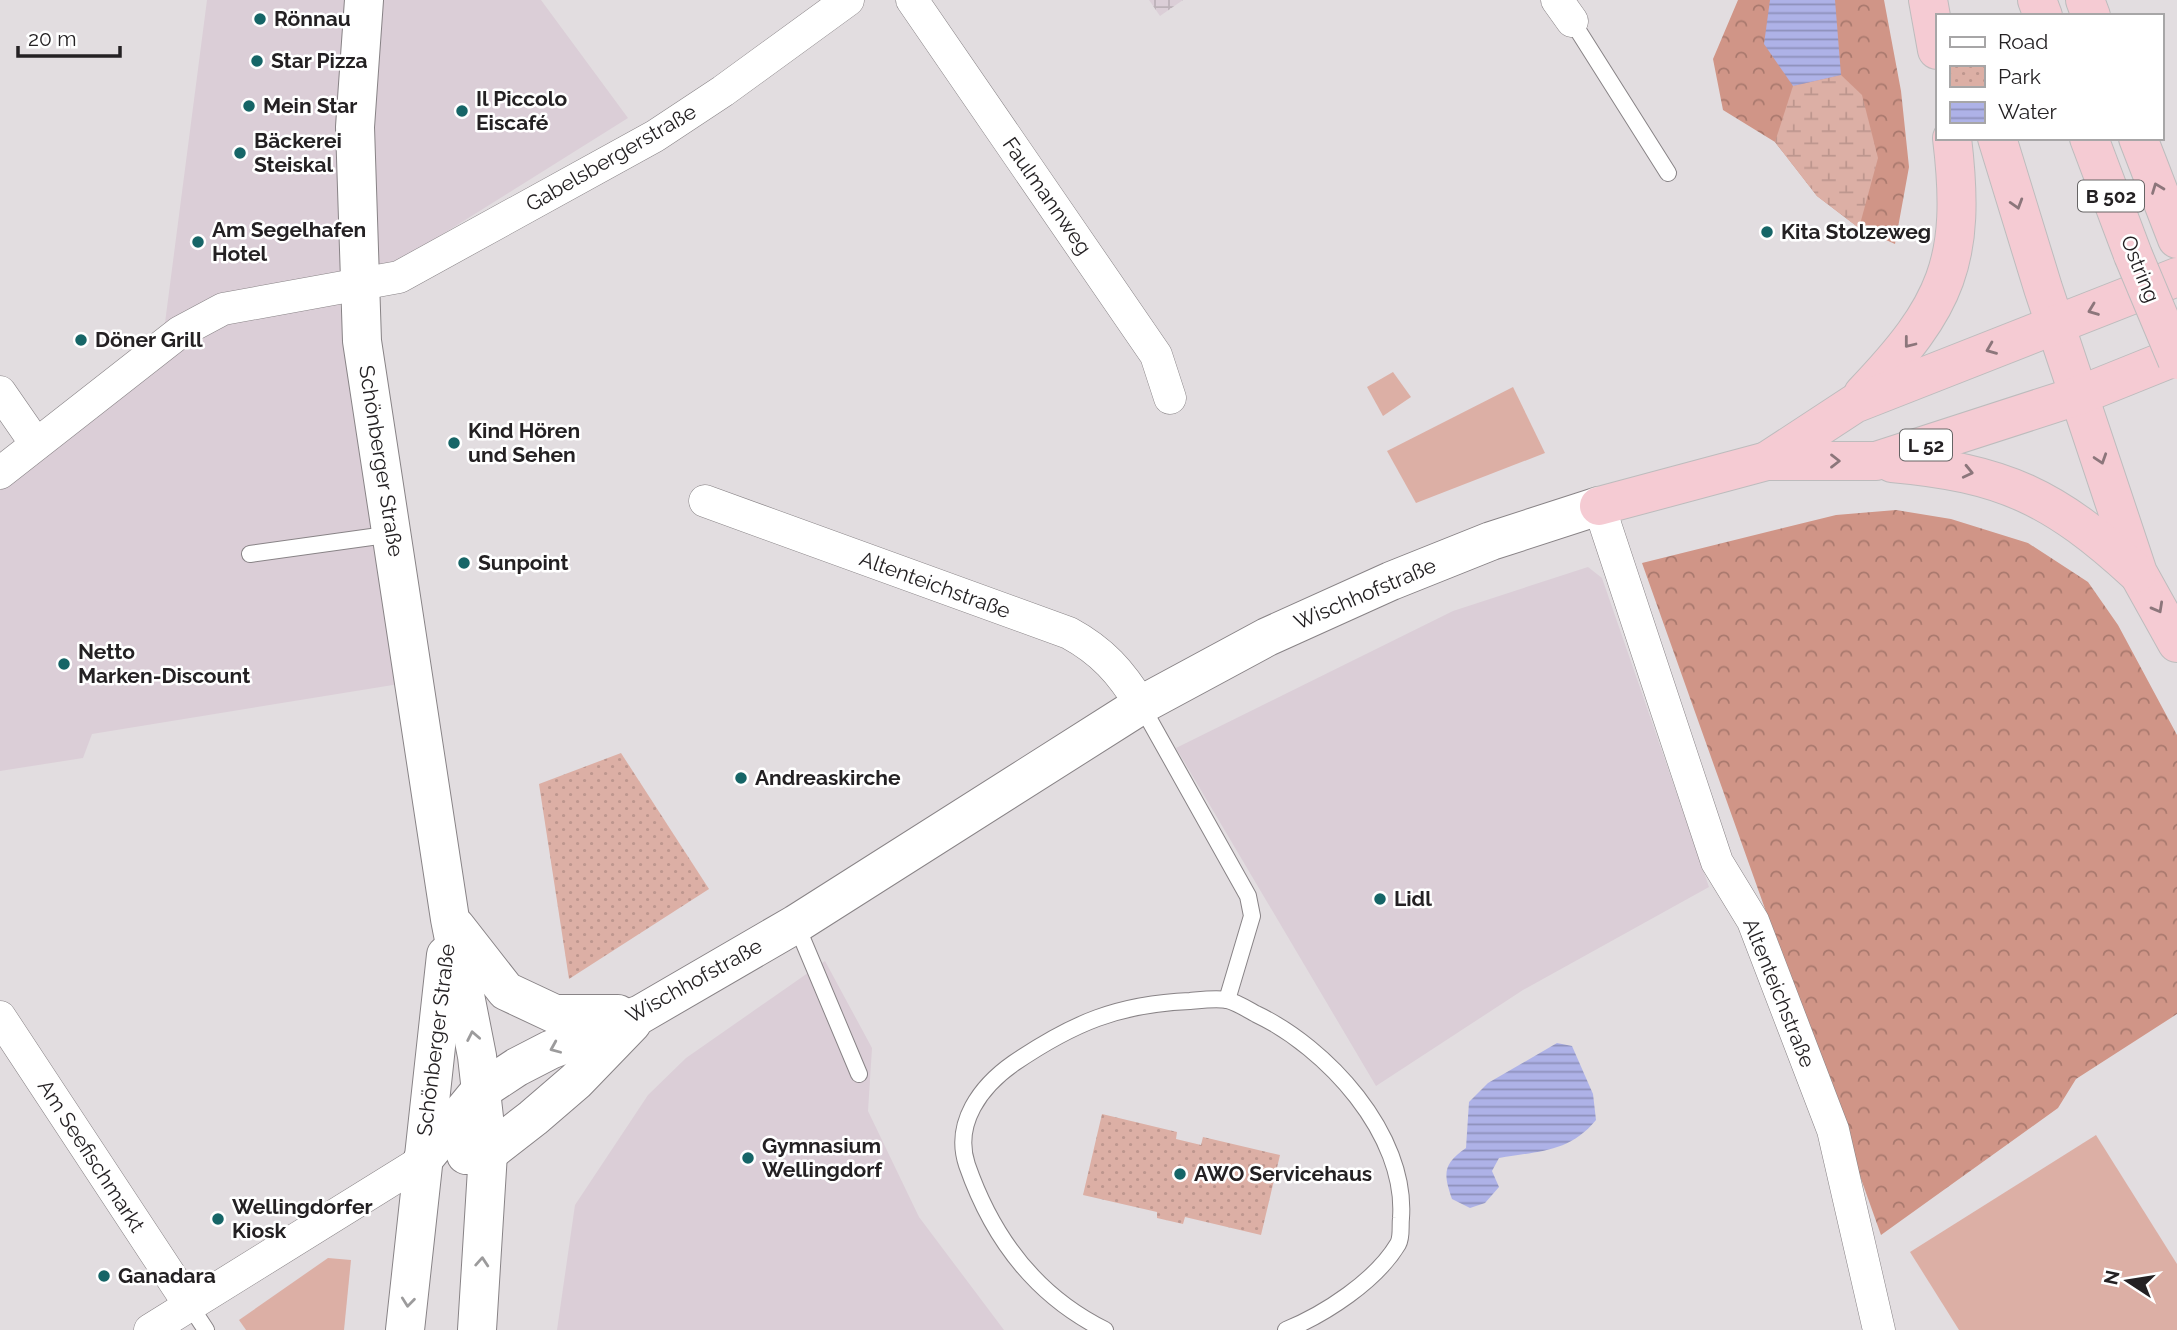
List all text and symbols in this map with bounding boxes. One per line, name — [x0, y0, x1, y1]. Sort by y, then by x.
place label: Rönnau — [274, 6, 351, 31]
marker: Rönnau — [252, 11, 268, 27]
scale bar — [18, 14, 119, 58]
legend — [1936, 14, 2163, 140]
text: 20 m — [28, 26, 76, 51]
text: Road — [1998, 29, 2048, 54]
place label: Star Pizza — [271, 48, 368, 73]
marker: Star Pizza — [249, 53, 265, 69]
text: Park — [1998, 64, 2041, 89]
place label: Il Piccolo Eiscafé — [476, 86, 567, 135]
place label: Mein Star — [263, 93, 358, 118]
marker: Mein Star — [241, 98, 257, 114]
street label: Gabelsbergerstraße — [521, 99, 700, 217]
text: Water — [1998, 99, 2057, 124]
marker: Il Piccolo Eiscafé — [454, 103, 470, 119]
place label: Bäckerei Steiskal — [254, 128, 342, 177]
street label: Faulmannweg — [998, 132, 1097, 259]
marker: Bäckerei Steiskal — [232, 145, 248, 161]
road number: B 502 — [2078, 180, 2144, 212]
one-way arrow — [2152, 183, 2166, 195]
one-way arrow — [2008, 197, 2023, 209]
place label: Am Segelhafen Hotel — [212, 217, 366, 266]
place label: Kita Stolzeweg — [1781, 219, 1931, 244]
marker: Kita Stolzeweg — [1759, 224, 1775, 240]
street label: Ostring — [2116, 232, 2165, 306]
marker: Am Segelhafen Hotel — [190, 234, 206, 250]
one-way arrow — [2088, 302, 2100, 316]
place label: Döner Grill — [95, 327, 203, 352]
marker: Döner Grill — [73, 332, 89, 348]
one-way arrow — [1905, 335, 1918, 347]
one-way arrow — [1986, 340, 1998, 354]
street label: Schönberger Straße — [354, 363, 409, 558]
place label: Kind Hören und Sehen — [468, 418, 580, 467]
road number: L 52 — [1900, 430, 1952, 460]
marker: Kind Hören und Sehen — [446, 435, 462, 451]
one-way arrow — [1830, 453, 1841, 469]
one-way arrow — [2093, 453, 2108, 465]
one-way arrow — [1962, 464, 1974, 479]
street label: Altenteichstraße — [856, 546, 1014, 623]
place label: Sunpoint — [478, 550, 569, 575]
street label: Wischhofstraße — [1290, 552, 1440, 635]
marker: Sunpoint — [456, 555, 472, 571]
one-way arrow — [2149, 600, 2162, 613]
place label: Netto Marken-Discount — [78, 639, 250, 688]
marker: Netto Marken-Discount — [56, 656, 72, 672]
place label: Andreaskirche — [755, 765, 901, 790]
marker: Andreaskirche — [733, 770, 749, 786]
place label: Lidl — [1394, 886, 1432, 911]
marker: Lidl — [1372, 891, 1388, 907]
street label: Altenteichstraße — [1738, 915, 1821, 1071]
street label: Wischhofstraße — [621, 933, 766, 1028]
street label: Schönberger Straße — [411, 942, 460, 1137]
one-way arrow — [467, 1030, 482, 1042]
one-way arrow — [550, 1040, 562, 1054]
street label: Am Seefischmarkt — [33, 1075, 150, 1237]
place label: Gymnasium Wellingdorf — [762, 1133, 883, 1182]
marker: Gymnasium Wellingdorf — [740, 1150, 756, 1166]
place label: AWO Servicehaus — [1194, 1161, 1372, 1186]
marker: AWO Servicehaus — [1172, 1166, 1188, 1182]
place label: Wellingdorfer Kiosk — [232, 1194, 373, 1243]
marker: Wellingdorfer Kiosk — [210, 1211, 226, 1227]
north arrow — [2093, 1246, 2163, 1316]
one-way arrow — [474, 1256, 489, 1267]
place label: Ganadara — [118, 1263, 216, 1288]
marker: Ganadara — [96, 1268, 112, 1284]
text: N — [2099, 1268, 2124, 1287]
one-way arrow — [400, 1296, 415, 1308]

